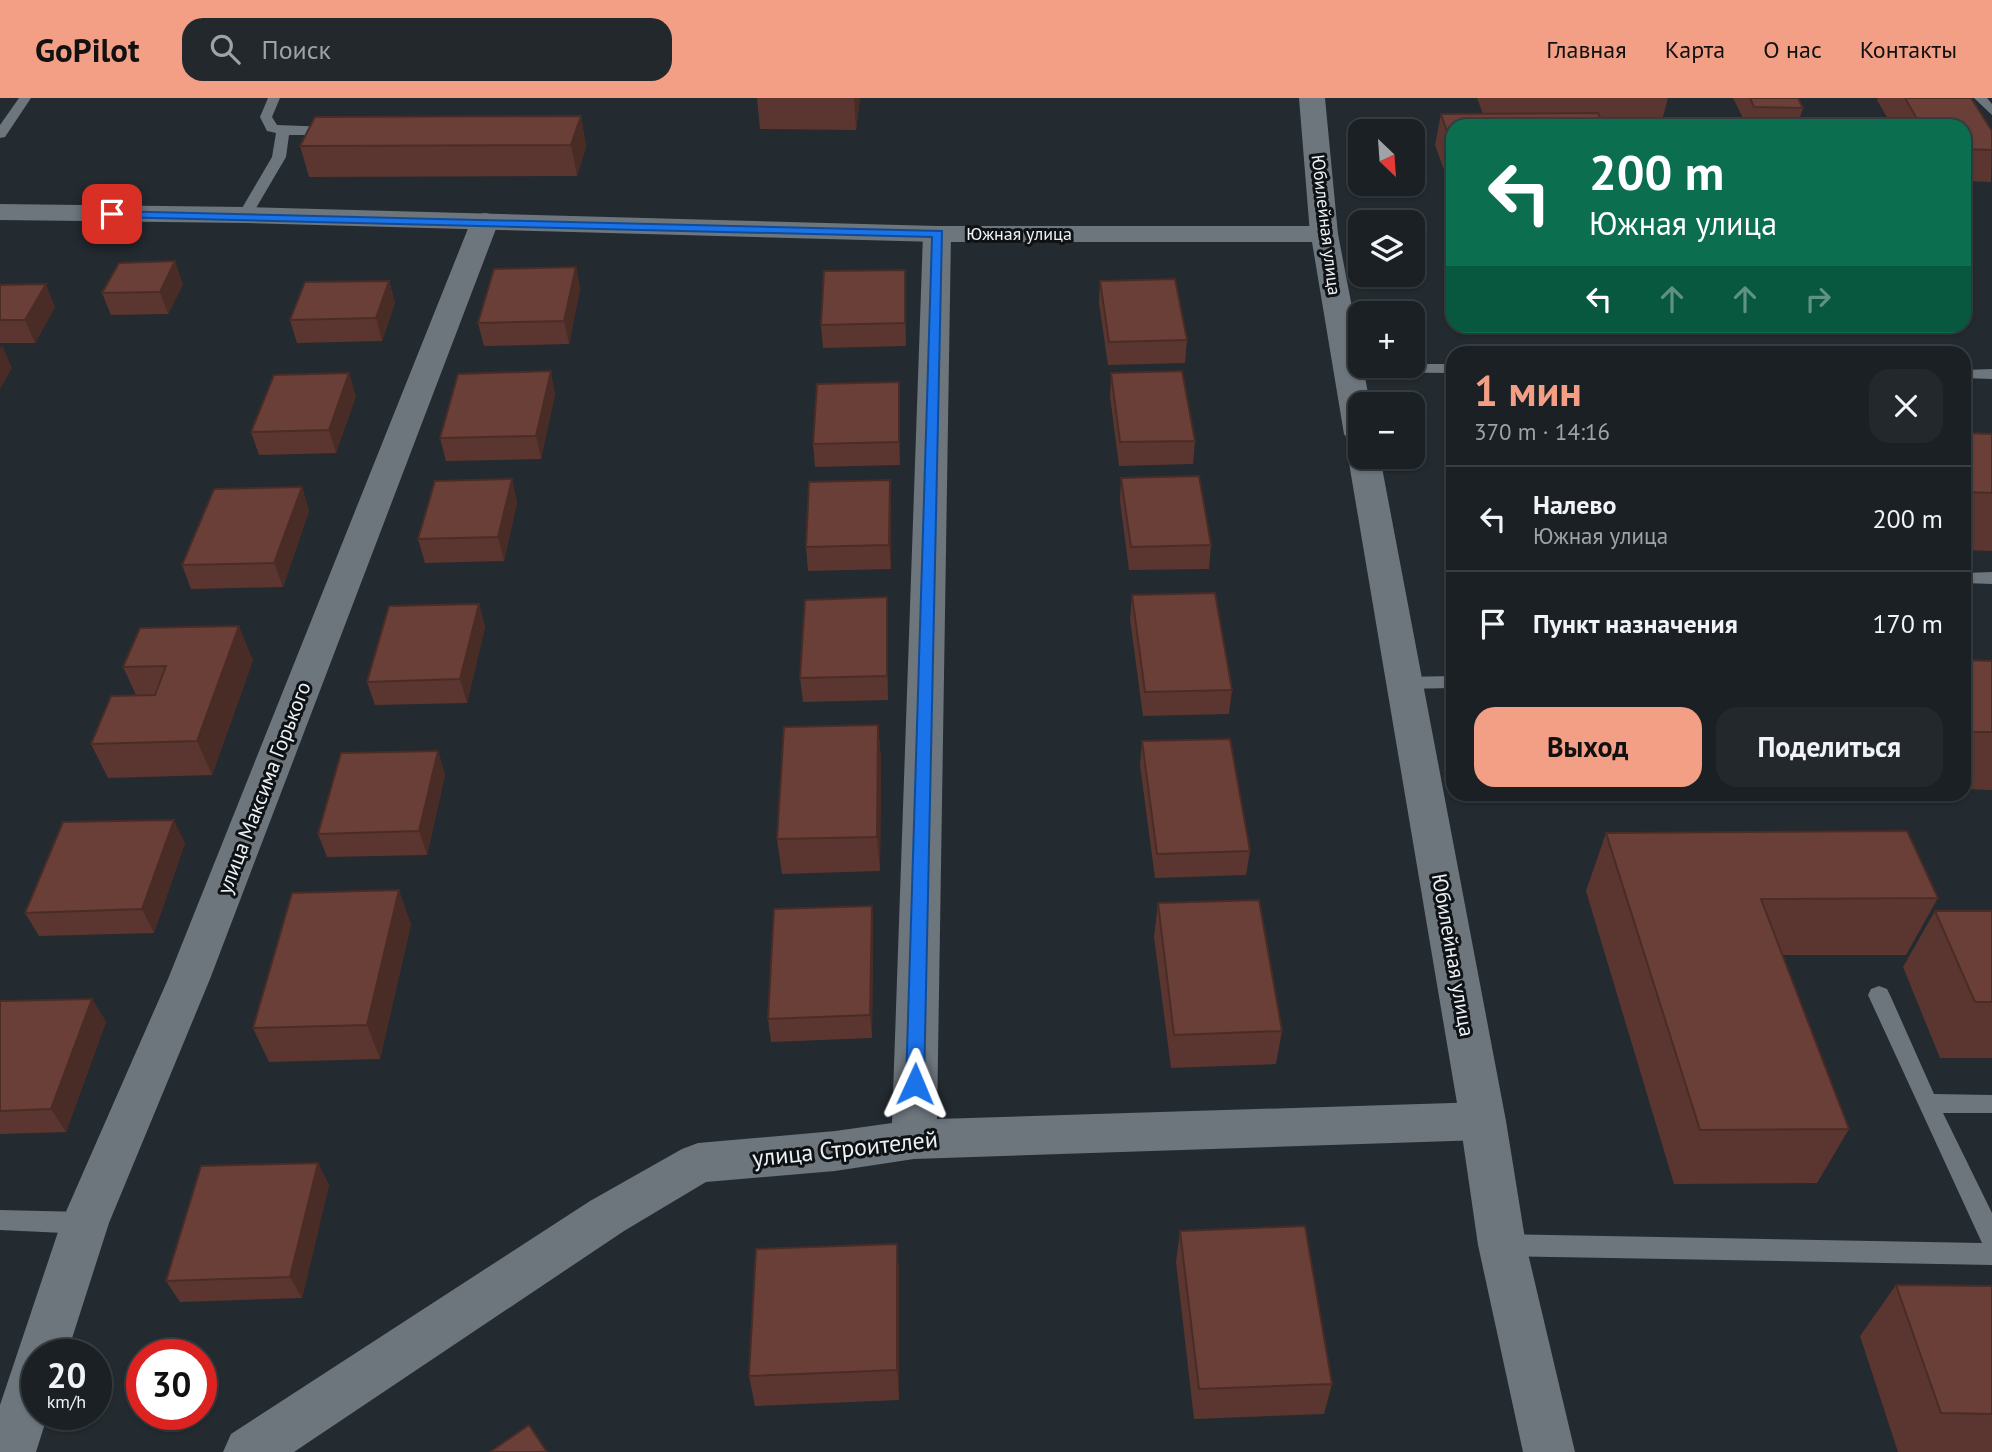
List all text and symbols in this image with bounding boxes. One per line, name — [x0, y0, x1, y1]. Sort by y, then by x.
search box — [182, 18, 672, 81]
text: GoPilot — [35, 28, 140, 71]
icon: search — [206, 30, 244, 68]
text: Поиск — [262, 33, 331, 66]
text: Главная — [1546, 34, 1627, 65]
text: Карта — [1665, 34, 1725, 65]
text: О нас — [1763, 34, 1822, 65]
text: Контакты — [1860, 34, 1957, 65]
north arrow — [1348, 119, 1424, 196]
map controls — [1348, 119, 1425, 469]
text: 200 m — [1589, 140, 1724, 204]
icon: left — [1474, 147, 1565, 238]
street label: Юбилейная улица — [1306, 153, 1347, 297]
pin — [82, 184, 142, 244]
icon: arrive — [93, 195, 131, 233]
text: Южная улица — [1589, 202, 1777, 244]
button: layers — [1348, 210, 1425, 287]
street label: Южная улица — [966, 222, 1072, 245]
icon: left — [1580, 280, 1618, 318]
icon: ahead — [1653, 280, 1691, 318]
icon: ahead — [1726, 280, 1764, 318]
icon: right — [1799, 280, 1837, 318]
button: + — [1348, 301, 1425, 378]
text: 1 мин — [1474, 363, 1582, 418]
button: close — [1869, 369, 1943, 443]
button: − — [1348, 392, 1425, 469]
text: 370 m · 14:16 — [1474, 417, 1610, 446]
text: Налево — [1533, 488, 1617, 521]
icon: left — [1474, 500, 1512, 538]
text: 200 m — [1872, 502, 1943, 535]
text: Южная улица — [1533, 521, 1668, 550]
icon: arrive — [1474, 605, 1512, 643]
text: Пункт назначения — [1533, 607, 1738, 640]
text: 170 m — [1872, 607, 1943, 640]
street label: улица Максима Горького — [211, 678, 317, 898]
button: Выход — [1474, 707, 1702, 787]
button: Поделиться — [1716, 707, 1943, 787]
street label: Юбилейная улица — [1426, 871, 1481, 1038]
position arrow — [878, 1047, 952, 1121]
street label: улица Строителей — [751, 1123, 939, 1174]
speed limit sign: 30 — [126, 1339, 217, 1430]
text: 20 — [47, 1352, 86, 1398]
text: km/h — [47, 1390, 86, 1413]

